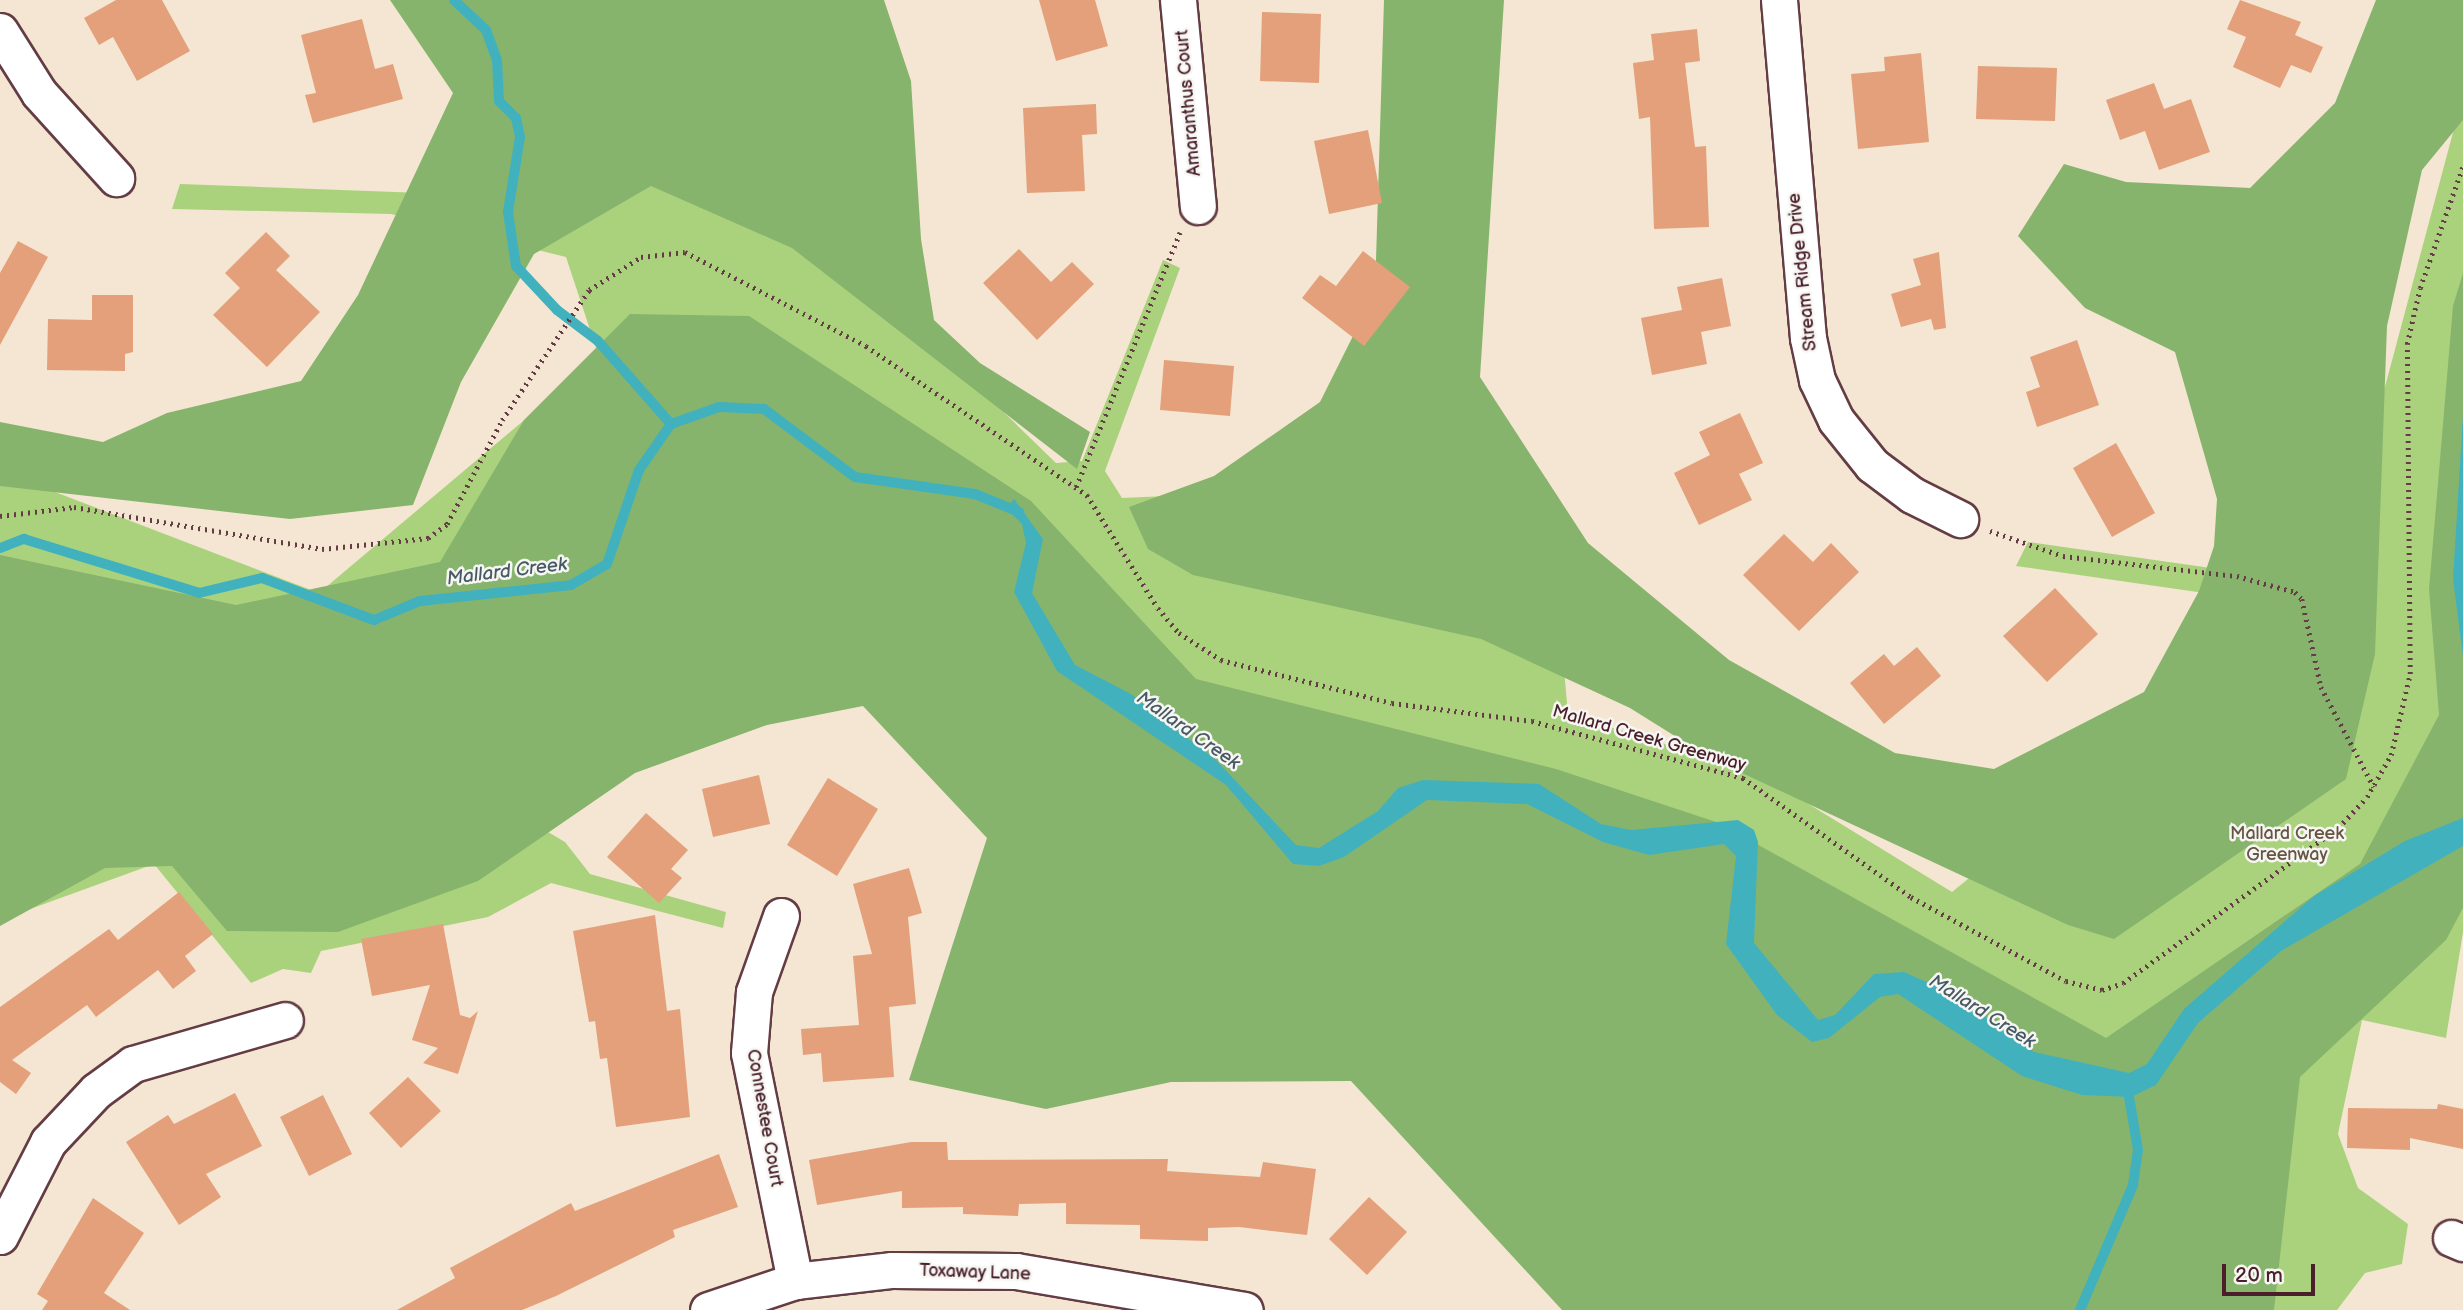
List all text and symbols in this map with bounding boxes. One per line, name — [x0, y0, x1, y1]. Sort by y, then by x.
street label: Amaranthus Court — [1172, 29, 1206, 177]
street label: Stream Ridge Drive — [1784, 192, 1822, 352]
water label: Mallard Creek — [446, 553, 568, 591]
water label: Mallard Creek — [1132, 687, 1244, 775]
street label: Mallard Creek Greenway — [1550, 701, 1748, 777]
park label: Mallard Creek Greenway — [2230, 824, 2344, 866]
water label: Mallard Creek — [1925, 970, 2039, 1054]
street label: Connestee Court — [741, 1048, 787, 1188]
scale bar — [2225, 1250, 2318, 1294]
street label: Toxaway Lane — [918, 1260, 1032, 1286]
text: 20 m — [2235, 1263, 2283, 1288]

